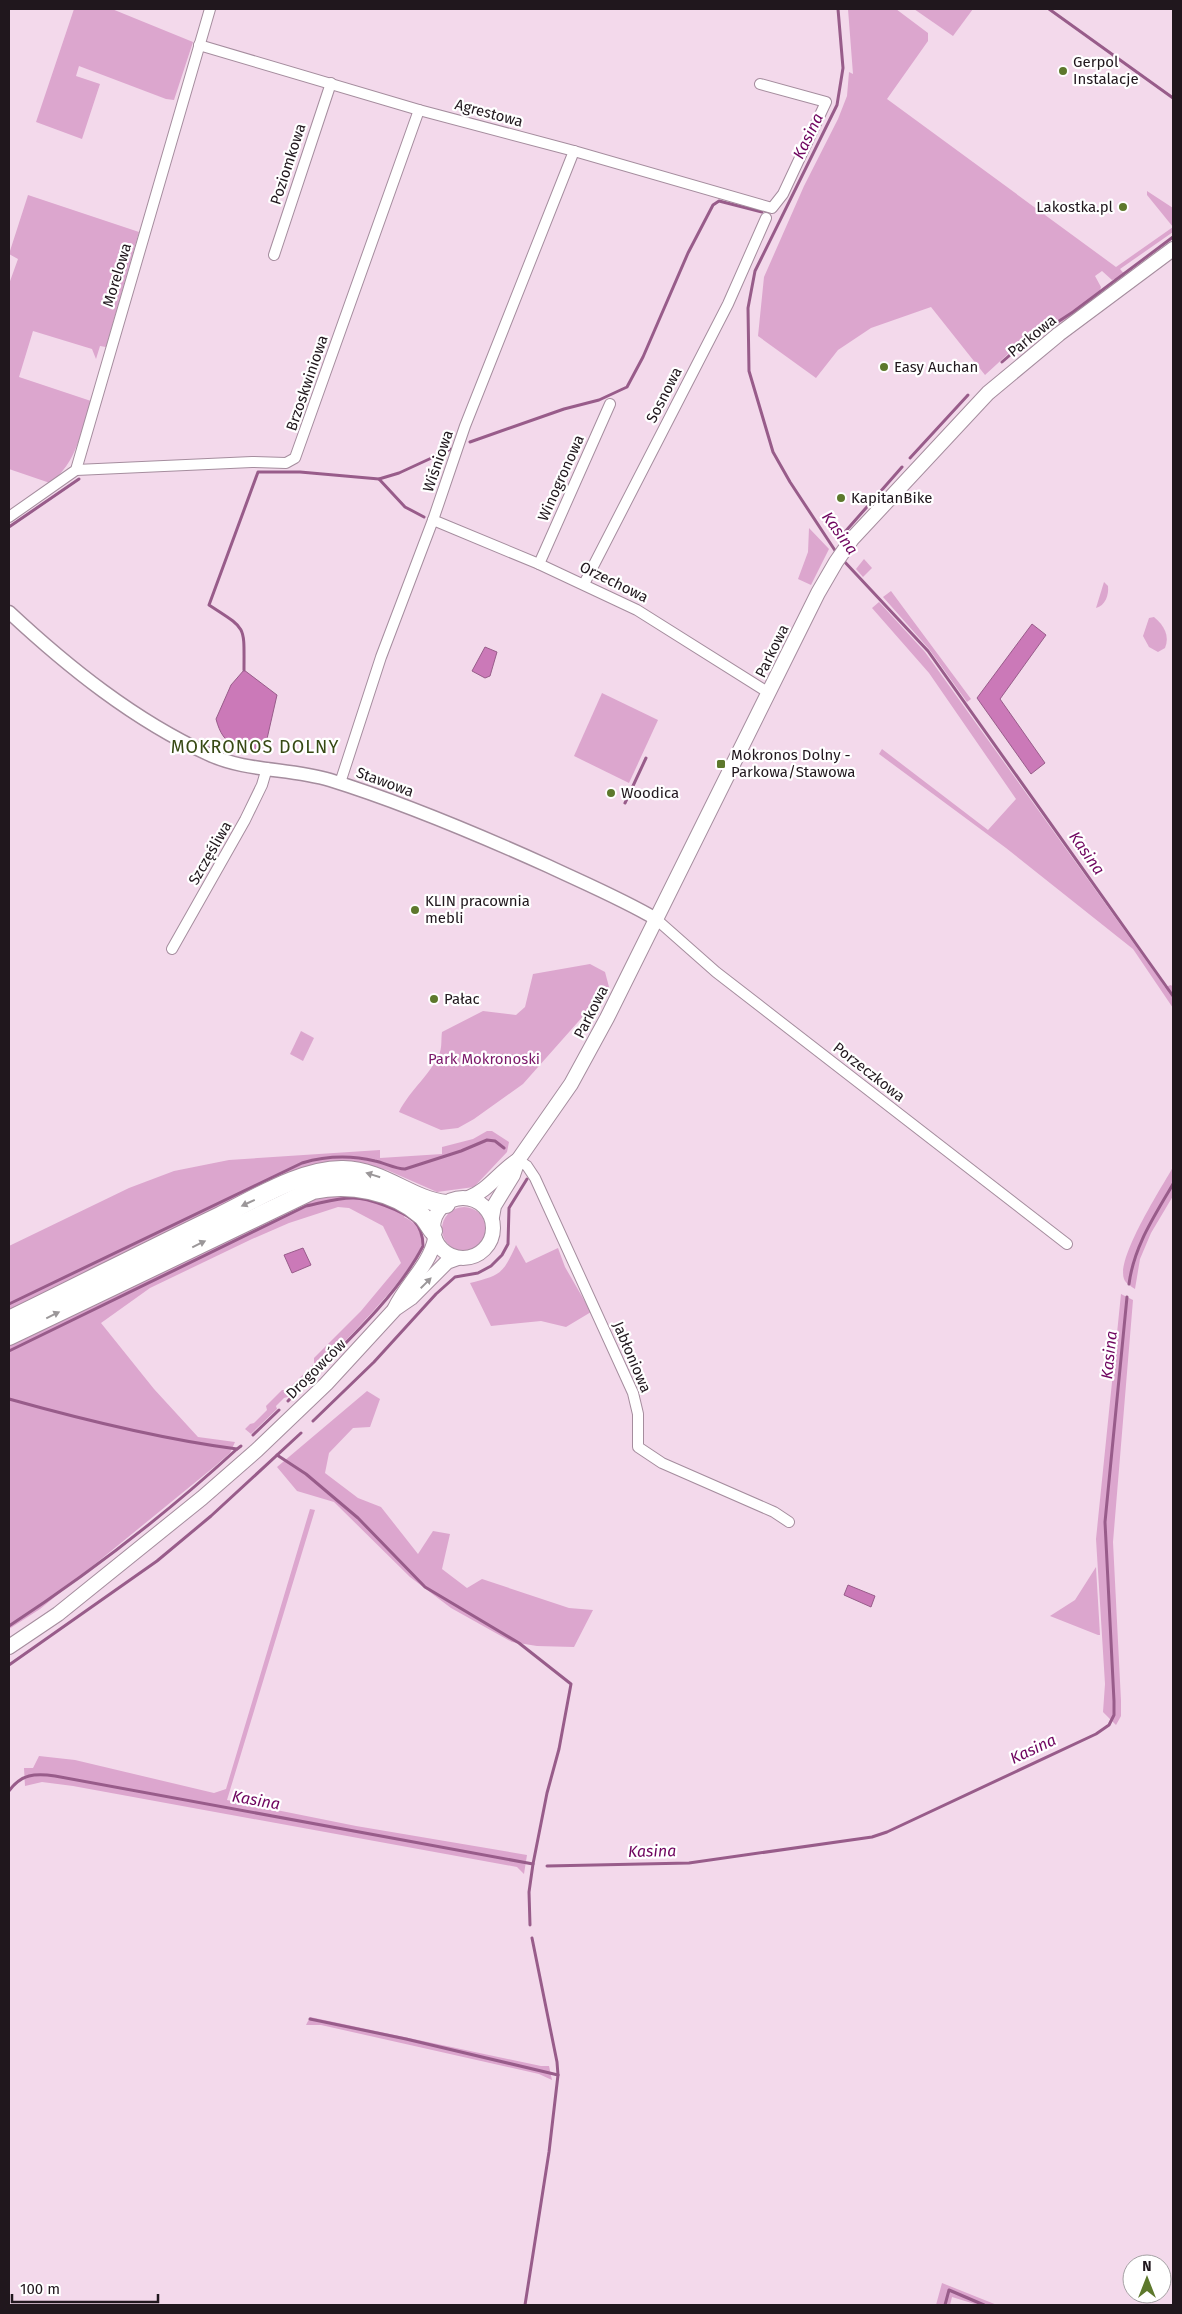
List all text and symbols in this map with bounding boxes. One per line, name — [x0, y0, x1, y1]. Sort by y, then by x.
place label: Gerpol Instalacje — [1073, 53, 1139, 88]
marker: Gerpol Instalacje — [1057, 65, 1069, 77]
street label: Agrestowa — [453, 95, 525, 131]
water label: Kasina — [789, 110, 827, 162]
street label: Poziomkowa — [266, 121, 310, 207]
place label: Lakostka.pl — [1036, 198, 1114, 216]
marker: Lakostka.pl — [1117, 201, 1129, 213]
street label: Morelowa — [99, 241, 135, 309]
street label: Parkowa — [1004, 311, 1060, 361]
street label: Brzoskwiniowa — [282, 333, 332, 433]
place label: Easy Auchan — [894, 358, 978, 376]
marker: Easy Auchan — [878, 361, 890, 373]
street label: Sosnowa — [642, 364, 686, 426]
street label: Wiśniowa — [419, 428, 457, 494]
street label: Winogronowa — [534, 432, 588, 524]
place label: KapitanBike — [851, 489, 932, 507]
marker: KapitanBike — [835, 492, 847, 504]
water label: Kasina — [818, 508, 862, 558]
street label: Orzechowa — [577, 558, 651, 606]
street label: Parkowa — [751, 621, 793, 681]
district label: MOKRONOS DOLNY — [171, 736, 339, 758]
place label: Mokronos Dolny - Parkowa/Stawowa — [731, 746, 856, 781]
marker: Mokronos Dolny - Parkowa/Stawowa — [715, 758, 727, 770]
street label: Stawowa — [354, 763, 416, 801]
place label: Woodica — [621, 784, 679, 802]
marker: Woodica — [605, 787, 617, 799]
street label: Szczęśliwa — [185, 818, 235, 888]
water label: Kasina — [1065, 828, 1109, 878]
place label: KLIN pracownia mebli — [425, 892, 530, 927]
marker: KLIN pracownia mebli — [409, 904, 421, 916]
street label: Parkowa — [570, 983, 612, 1041]
place label: Pałac — [444, 990, 480, 1008]
marker: Pałac — [428, 993, 440, 1005]
street label: Porzeczkowa — [830, 1038, 908, 1106]
park label: Park Mokronoski — [428, 1050, 540, 1068]
one-way arrow — [365, 1171, 380, 1179]
one-way arrow — [241, 1199, 255, 1207]
one-way arrow — [192, 1239, 206, 1247]
one-way arrow — [420, 1277, 432, 1289]
one-way arrow — [45, 1311, 60, 1319]
street label: Jabłoniowa — [609, 1319, 655, 1395]
water label: Kasina — [1097, 1330, 1121, 1380]
street label: Drogowców — [282, 1335, 350, 1403]
water label: Kasina — [1007, 1730, 1059, 1768]
water label: Kasina — [230, 1786, 282, 1814]
water label: Kasina — [628, 1841, 676, 1861]
north arrow — [1122, 2254, 1172, 2304]
text: N — [1142, 2258, 1152, 2275]
scale bar — [12, 2272, 159, 2304]
text: 100 m — [20, 2280, 60, 2298]

